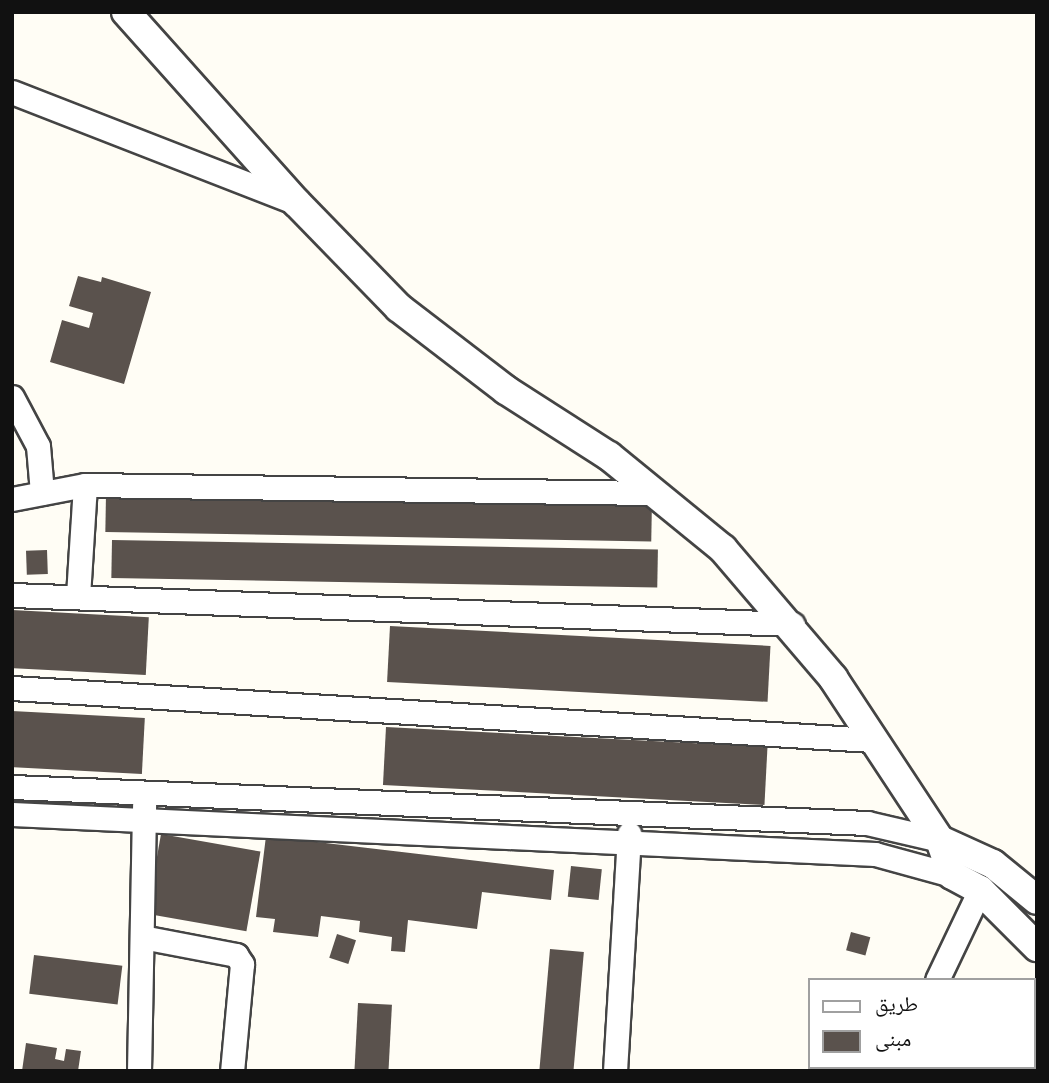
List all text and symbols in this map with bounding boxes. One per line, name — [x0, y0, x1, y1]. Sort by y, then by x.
legend — [808, 978, 1035, 1069]
text: طريق — [875, 992, 918, 1016]
text: مبنى — [875, 1027, 911, 1051]

